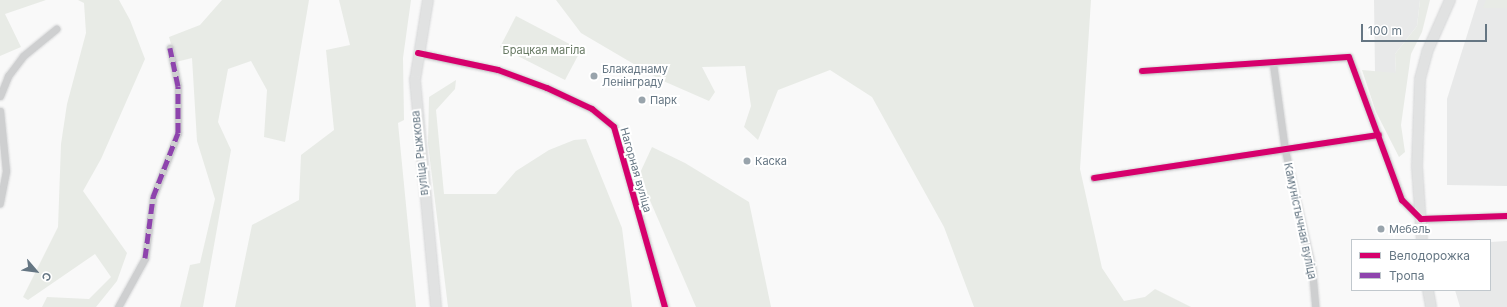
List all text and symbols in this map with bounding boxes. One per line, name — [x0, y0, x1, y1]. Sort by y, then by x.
scale bar — [1363, 16, 1489, 42]
text: 100 m — [1368, 23, 1402, 38]
park label: Брацкая магіла — [503, 43, 585, 57]
place label: Блакаднаму Ленінграду — [602, 63, 668, 89]
marker: Блакаднаму Ленінграду — [589, 71, 599, 81]
place label: Парк — [650, 93, 677, 107]
marker: Парк — [637, 95, 647, 105]
street label: вуліца Рыжкова — [409, 110, 431, 196]
street label: Нагорная вуліца — [618, 126, 654, 214]
place label: Каска — [755, 154, 787, 168]
marker: Каска — [742, 156, 752, 166]
street label: Камуністычная вуліца — [1281, 161, 1319, 281]
place label: Мебель — [1389, 222, 1431, 236]
marker: Мебель — [1376, 224, 1386, 234]
legend — [1351, 239, 1491, 291]
text: Велодорожка — [1389, 248, 1470, 263]
north arrow — [16, 251, 56, 291]
text: Тропа — [1389, 268, 1424, 283]
text: С — [39, 270, 55, 284]

